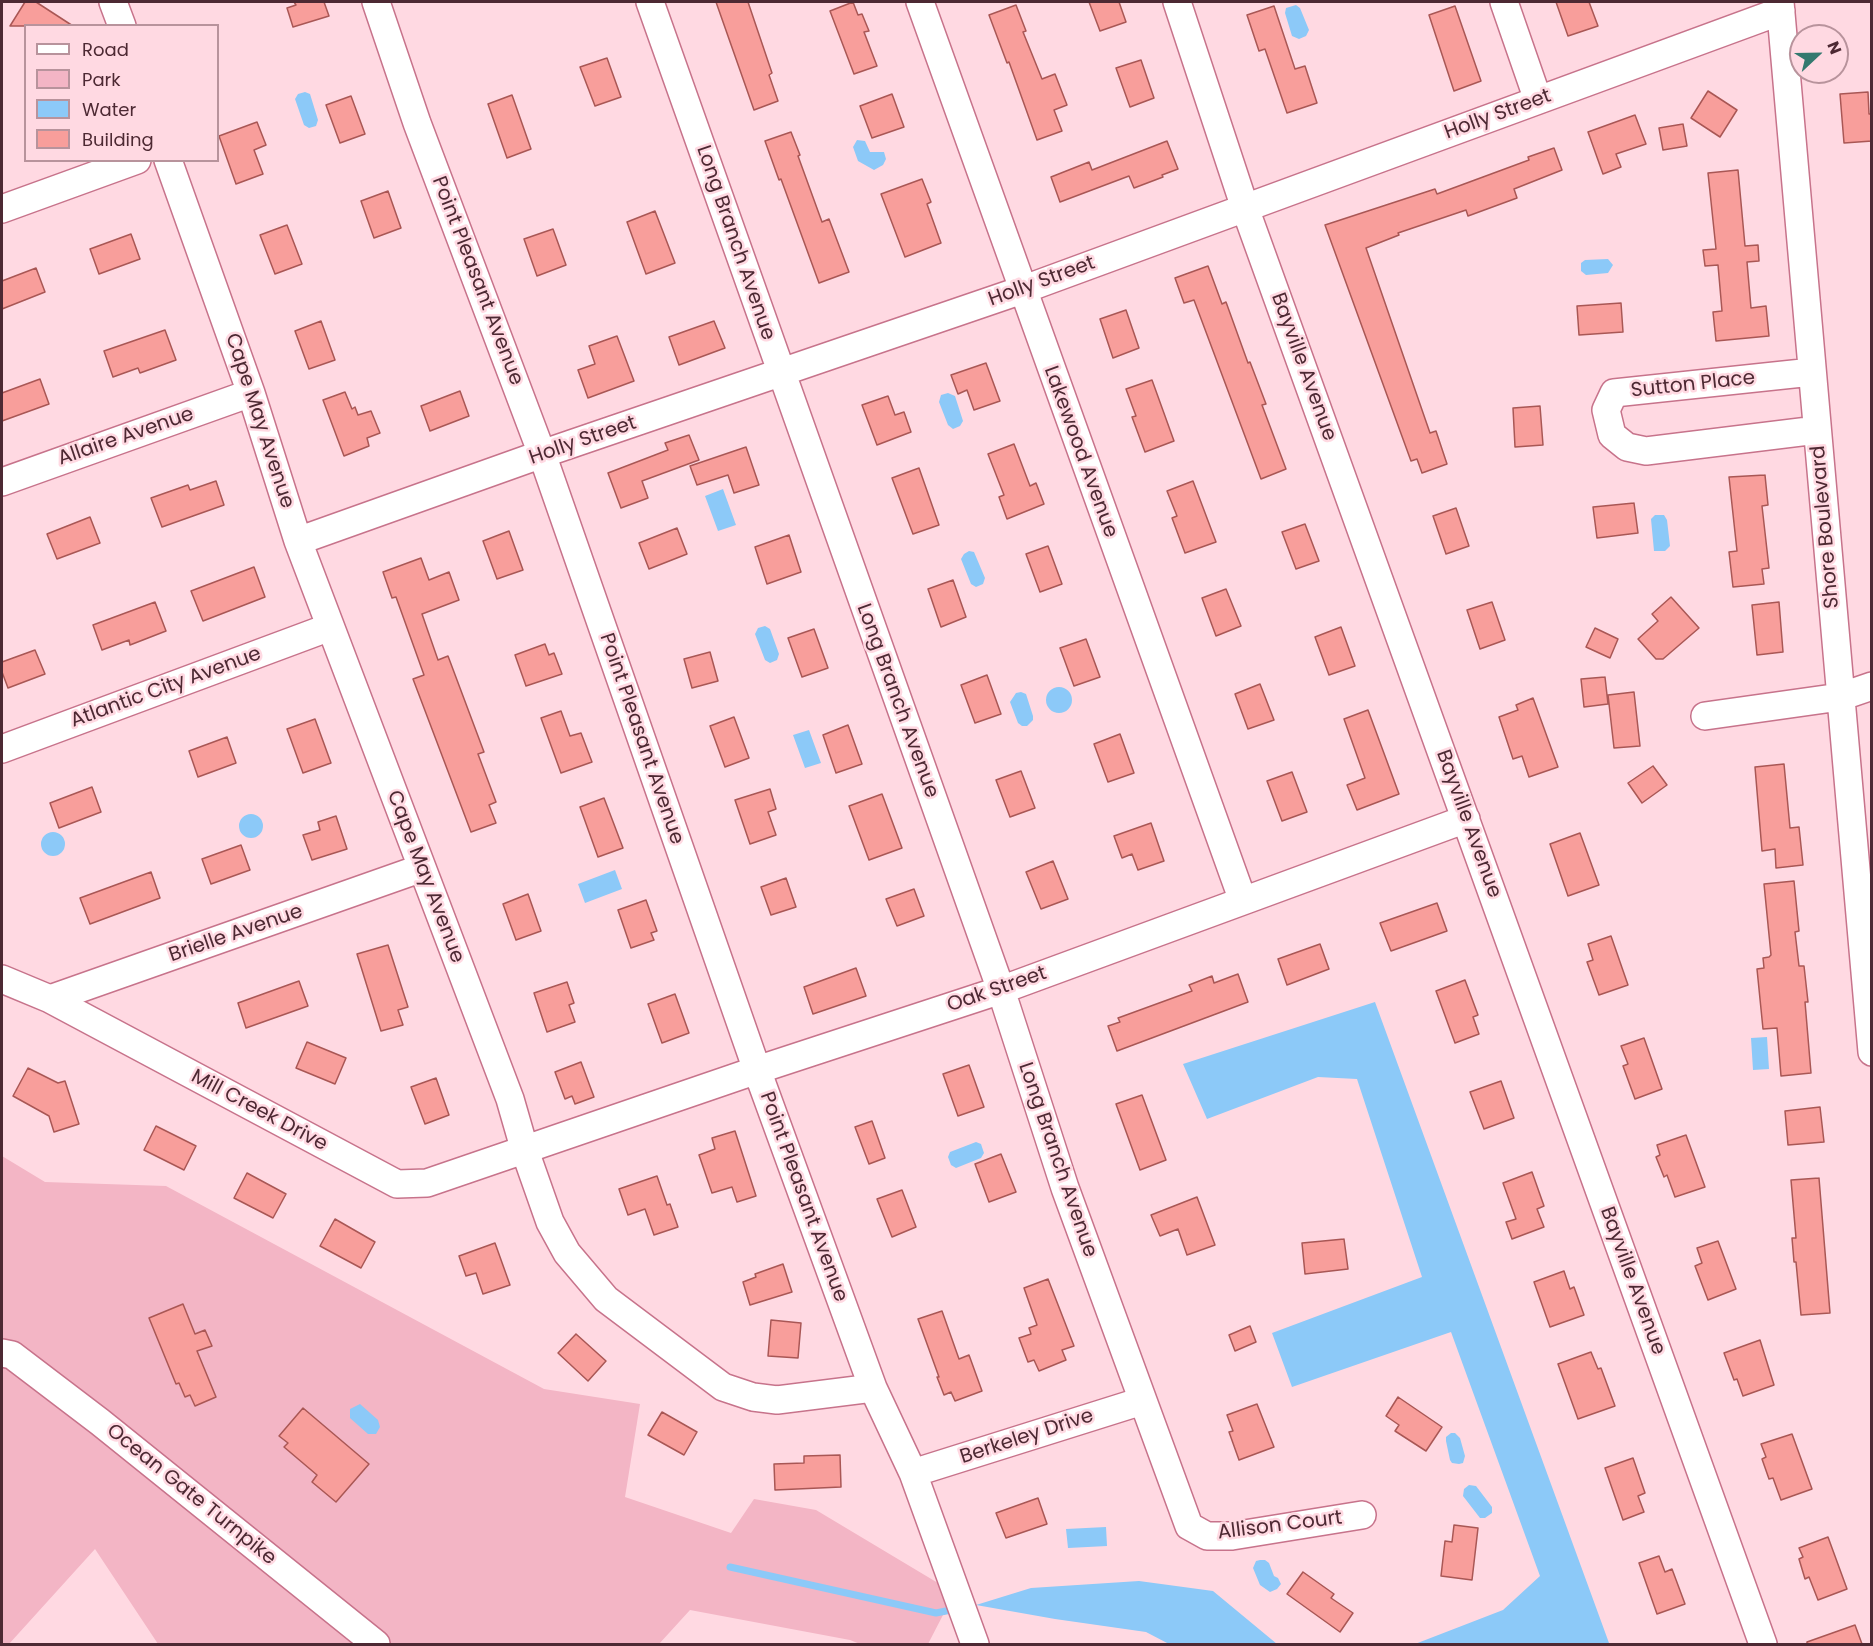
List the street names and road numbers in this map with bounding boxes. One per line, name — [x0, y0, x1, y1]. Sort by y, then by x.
street label: Holly Street — [1441, 85, 1555, 145]
street label: Long Branch Avenue — [690, 142, 780, 344]
street label: Point Pleasant Avenue — [426, 173, 528, 389]
street label: Holly Street — [985, 252, 1099, 312]
street label: Bayville Avenue — [1265, 290, 1341, 444]
street label: Cape May Avenue — [219, 330, 299, 512]
street label: Lakewood Avenue — [1038, 363, 1122, 541]
street label: Sutton Place — [1630, 367, 1756, 403]
street label: Allaire Avenue — [55, 403, 197, 471]
street label: Holly Street — [526, 411, 640, 471]
street label: Shore Boulevard — [1807, 445, 1845, 609]
street label: Long Branch Avenue — [851, 601, 943, 801]
street label: Point Pleasant Avenue — [594, 630, 688, 848]
street label: Atlantic City Avenue — [67, 642, 265, 734]
street label: Bayville Avenue — [1430, 747, 1506, 901]
street label: Cape May Avenue — [381, 787, 469, 967]
street label: Brielle Avenue — [166, 900, 306, 968]
street label: Oak Street — [944, 962, 1050, 1018]
street label: Long Branch Avenue — [1012, 1059, 1102, 1261]
street label: Mill Creek Drive — [187, 1065, 331, 1157]
street label: Point Pleasant Avenue — [754, 1089, 852, 1305]
street label: Bayville Avenue — [1594, 1204, 1670, 1358]
street label: Berkeley Drive — [957, 1404, 1097, 1470]
street label: Ocean Gate Turnpike — [101, 1419, 281, 1571]
street label: Allison Court — [1216, 1506, 1344, 1546]

